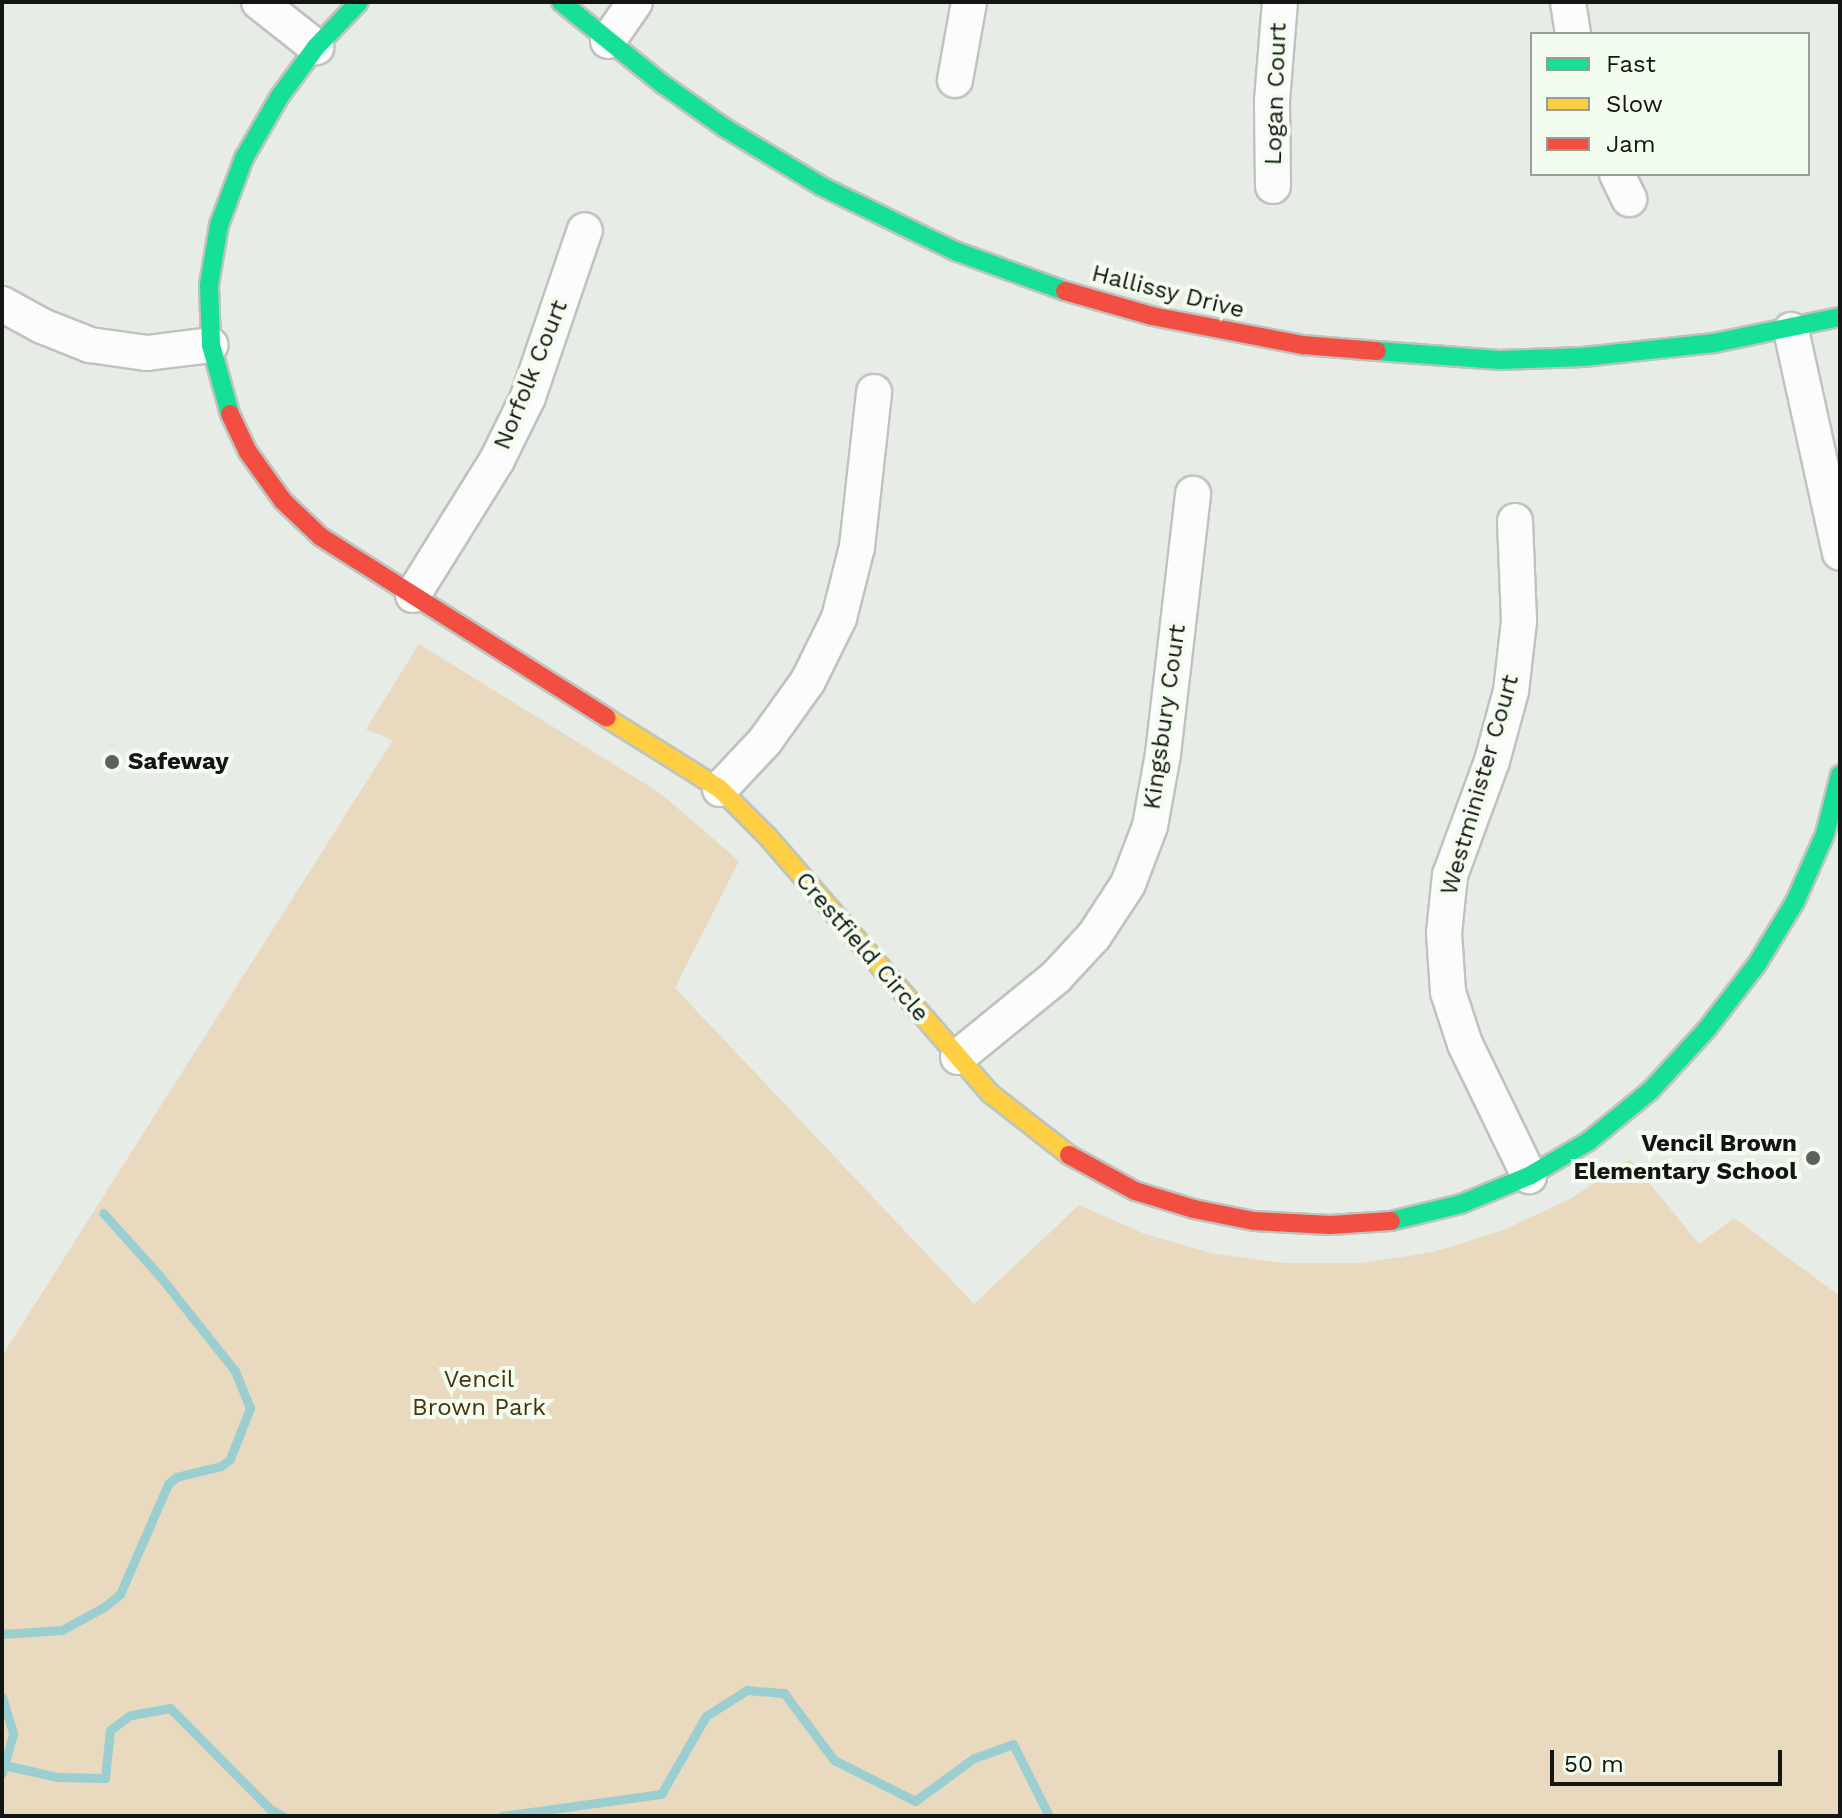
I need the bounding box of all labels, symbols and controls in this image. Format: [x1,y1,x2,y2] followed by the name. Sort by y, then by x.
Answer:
[1259,22,1293,166] street label: Logan Court
[1530,32,1810,176] legend
[1606,50,1656,78] text: Fast
[1606,90,1663,118] text: Slow
[1606,130,1656,158] text: Jam
[1088,259,1248,325] street label: Hallissy Drive
[488,296,574,454] street label: Norfolk Court
[1138,622,1192,812] street label: Kingsbury Court
[1435,671,1525,899] street label: Westminister Court
[128,748,229,776] place label: Safeway
[103,753,121,771] marker: Safeway
[789,866,935,1028] street label: Crestfield Circle
[1573,1130,1797,1186] place label: Vencil Brown Elementary School
[1804,1149,1822,1167] marker: Vencil Brown Elementary School
[412,1366,546,1422] park label: Vencil Brown Park
[1554,1734,1786,1784] scale bar
[1564,1750,1624,1778] text: 50 m

